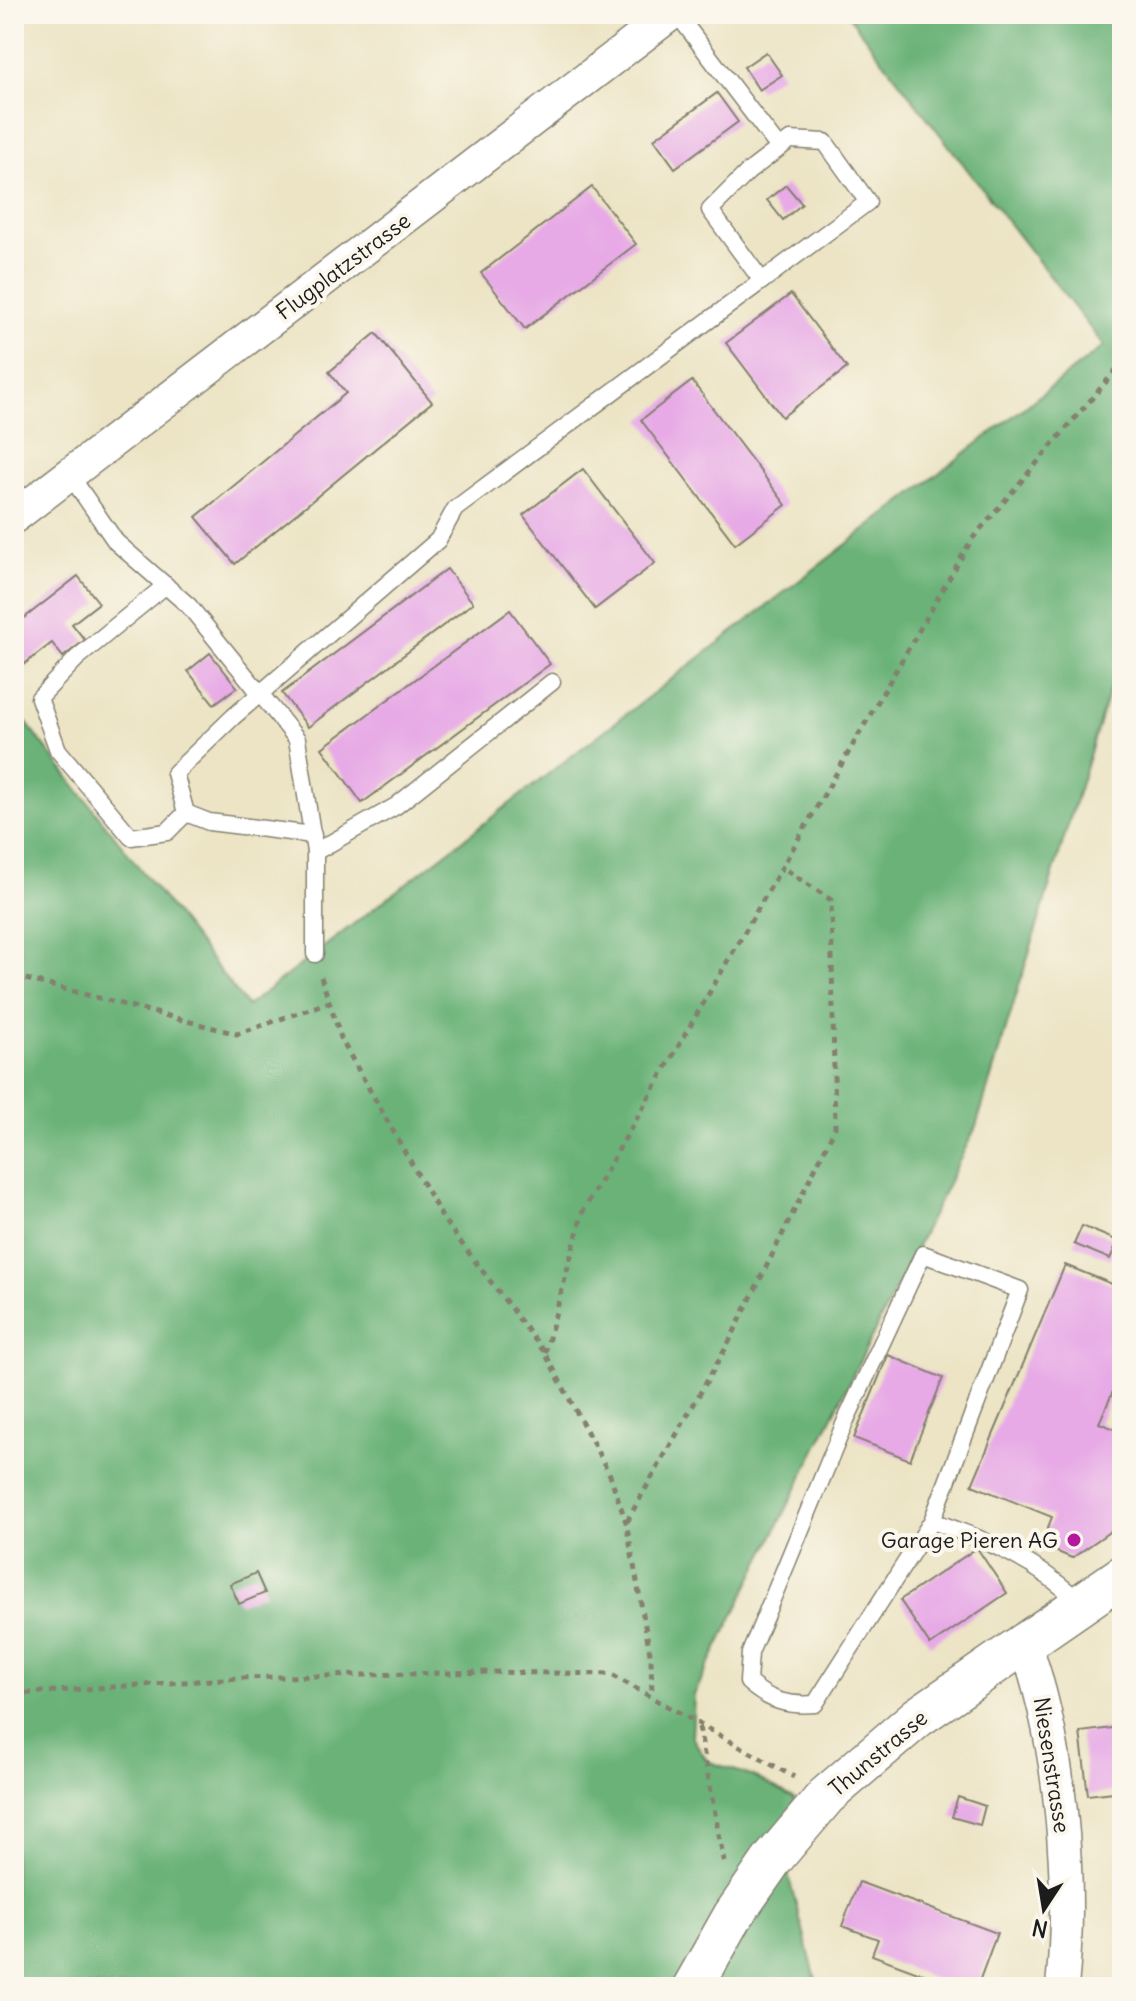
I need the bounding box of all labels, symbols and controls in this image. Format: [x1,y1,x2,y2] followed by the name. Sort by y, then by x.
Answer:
[270,206,416,326] street label: Flugplatzstrasse
[881,1526,1058,1554] place label: Garage Pieren AG
[1065,1531,1083,1549] marker: Garage Pieren AG
[1027,1695,1077,1835] street label: Niesenstrasse
[823,1704,933,1802] street label: Thunstrasse
[1004,1869,1084,1949] north arrow
[1029,1913,1050,1944] text: N

